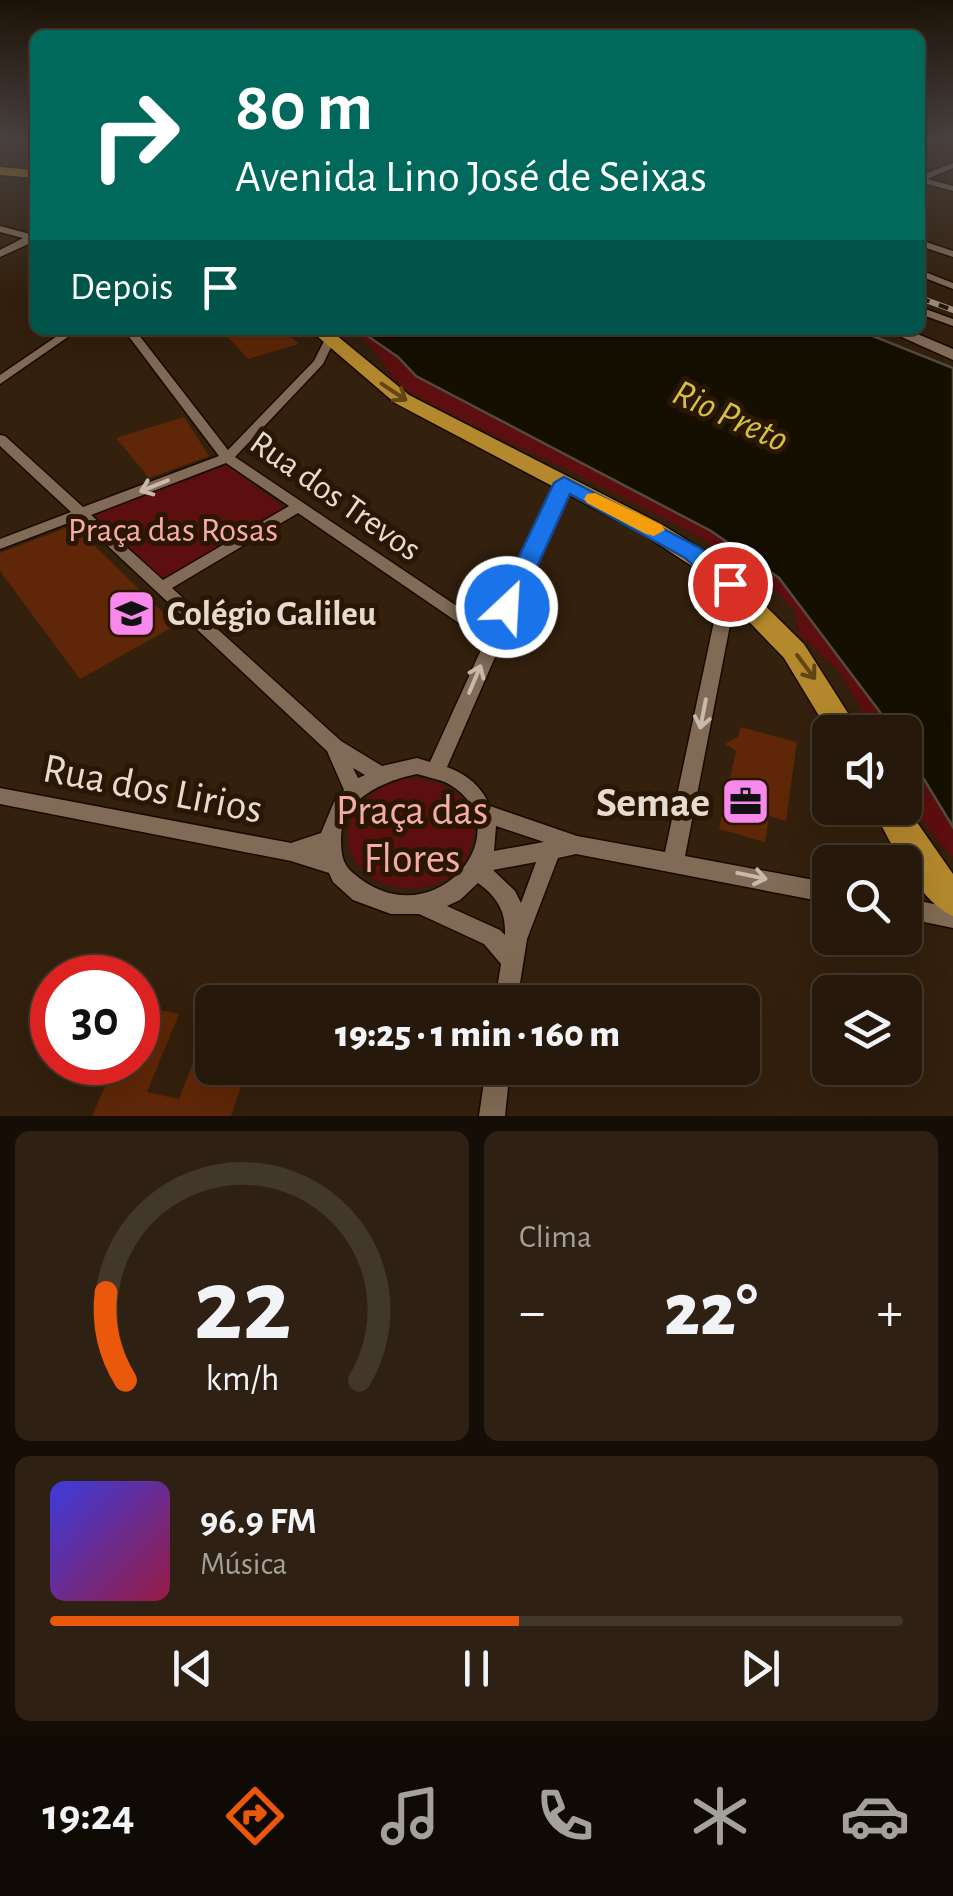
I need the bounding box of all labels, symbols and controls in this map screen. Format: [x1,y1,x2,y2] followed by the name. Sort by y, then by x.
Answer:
[70,70,200,200] icon: right
[235,73,373,143] text: 80 m
[235,155,707,200] text: Avenida Lino José de Seixas
[193,260,248,315] icon: arrive
[70,269,173,307] text: Depois
[667,374,794,460] water label: Rio Preto
[380,382,407,403] one-way arrow
[243,425,427,568] street label: Rua dos Trevos
[139,479,170,497] one-way arrow
[68,513,278,548] park label: Praça das Rosas
[688,542,773,627] pin
[455,555,559,659] position arrow
[703,557,758,612] icon: arrive
[106,587,158,639] school or university icon: Colégio Galileu
[167,597,376,632] place label: Colégio Galileu
[795,652,816,680] one-way arrow
[467,664,485,695] one-way arrow
[693,697,712,729] one-way arrow
[812,715,922,1085] map controls
[812,715,922,825] button: sound
[39,747,266,831] street label: Rua dos Lirios
[719,775,771,827] office icon: Semae
[596,782,710,824] place label: Semae
[336,790,488,880] park label: Praça das Flores
[812,845,922,955] button: search
[735,868,767,887] one-way arrow
[30,955,160,1085] speed limit sign: 30
[812,975,922,1085] button: layers
[335,1016,620,1054] text: 19:25 · 1 min · 160 m
[519,1221,592,1253] text: Clima
[193,1255,291,1359] text: 22
[664,1274,758,1349] text: 22°
[519,1285,545,1340] text: −
[877,1285,903,1340] text: +
[205,1361,279,1397] text: km/h
[200,1503,317,1541] text: 96.9 FM
[200,1548,287,1580] text: Música
[165,1641,220,1696] icon: previous
[449,1641,504,1696] icon: pause
[733,1641,788,1696] icon: next
[220,1781,290,1851] icon: directions
[375,1781,445,1851] icon: music
[530,1781,600,1851] icon: phone
[685,1781,755,1851] icon: climate
[840,1781,910,1851] icon: car
[43,1793,135,1838] text: 19:24

